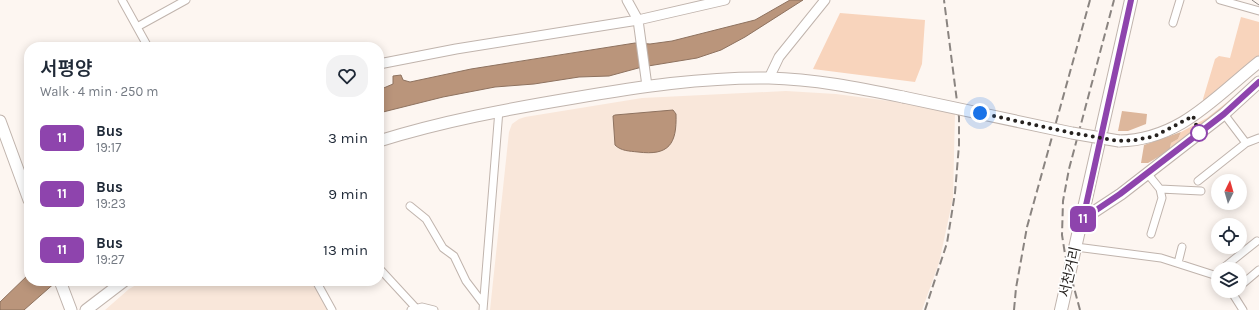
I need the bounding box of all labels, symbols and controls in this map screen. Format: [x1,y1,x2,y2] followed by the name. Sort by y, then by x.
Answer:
[326,55,368,97] button: heart
[40,58,92,80] text: 서평양
[40,84,158,99] text: Walk · 4 min · 250 m
[970,103,990,123] your location
[96,122,123,140] text: Bus
[1190,124,1208,142] unlabelled marker
[57,129,67,146] text: 11
[328,129,368,147] text: 3 min
[96,140,121,155] text: 19:17
[1211,174,1247,210] north arrow
[1211,174,1247,298] map controls
[96,178,123,196] text: Bus
[57,185,67,202] text: 11
[328,185,368,203] text: 9 min
[96,196,126,211] text: 19:23
[1065,206,1101,232] line badge: 11
[1078,210,1088,227] text: 11
[1211,218,1247,254] button: locate
[96,234,123,252] text: Bus
[57,241,67,258] text: 11
[323,241,368,259] text: 13 min
[1056,245,1084,299] street label: 서천거리
[96,252,124,267] text: 19:27
[1211,262,1247,298] button: layers

